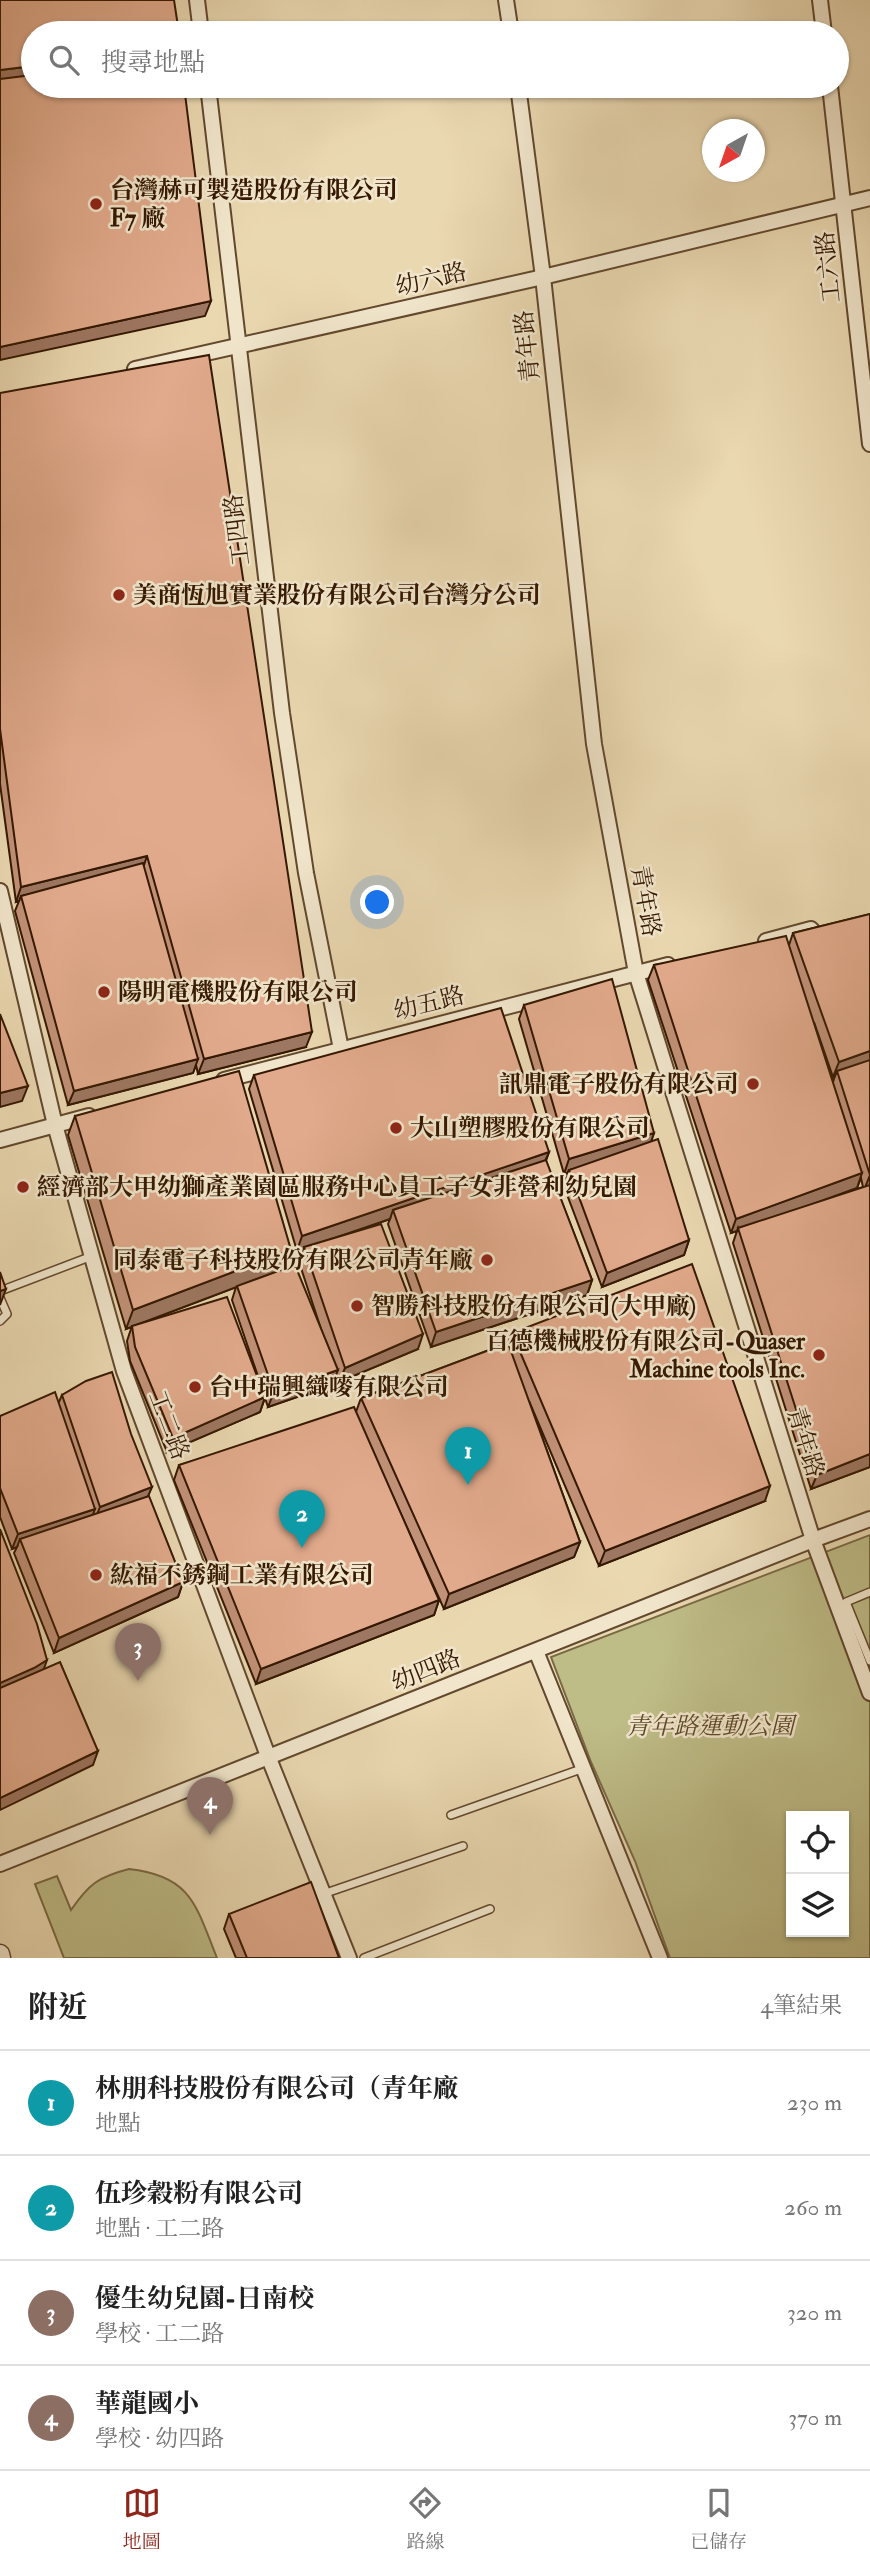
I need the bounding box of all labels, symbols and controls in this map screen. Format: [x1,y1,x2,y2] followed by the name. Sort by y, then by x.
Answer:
[21,21,849,98] search box
[45,41,83,79] icon: search
[101,47,205,79] text: 搜尋地點
[702,119,765,182] north arrow
[110,175,398,234] place label: 台灣赫可製造股份有限公司 F7 廠
[88,196,104,212] marker: 台灣赫可製造股份有限公司 F7 廠
[809,230,848,304] street label: 工六路
[393,256,470,303] street label: 幼六路
[508,309,547,383] street label: 青年路
[218,492,257,568] street label: 工四路
[133,580,541,611] place label: 美商恆旭實業股份有限公司台灣分公司
[111,587,127,603] marker: 美商恆旭實業股份有限公司台灣分公司
[624,863,667,939] street label: 青年路
[360,885,394,919] your location
[118,977,358,1008] place label: 陽明電機股份有限公司
[390,980,468,1027] street label: 幼五路
[96,984,112,1000] marker: 陽明電機股份有限公司
[499,1069,739,1100] place label: 訊鼎電子股份有限公司
[745,1076,761,1092] marker: 訊鼎電子股份有限公司
[410,1113,650,1144] place label: 大山塑膠股份有限公司
[388,1120,404,1136] marker: 大山塑膠股份有限公司
[37,1172,637,1203] place label: 經濟部大甲幼獅產業園區服務中心員工子女非營利幼兒園
[15,1179,31,1195] marker: 經濟部大甲幼獅產業園區服務中心員工子女非營利幼兒園
[113,1245,473,1276] place label: 同泰電子科技股份有限公司青年廠
[479,1252,495,1268] marker: 同泰電子科技股份有限公司青年廠
[371,1291,696,1322] place label: 智勝科技股份有限公司(大甲廠)
[349,1298,365,1314] marker: 智勝科技股份有限公司(大甲廠)
[485,1326,806,1385] place label: 百德機械股份有限公司-Quaser Machine tools Inc.
[811,1347,827,1363] marker: 百德機械股份有限公司-Quaser Machine tools Inc.
[209,1372,449,1403] place label: 台中瑞興織嘜有限公司
[187,1379,203,1395] marker: 台中瑞興織嘜有限公司
[141,1386,196,1464] street label: 工二路
[780,1403,831,1481] street label: 青年路
[445,1427,491,1485] pin: 1
[279,1490,325,1548] pin: 2
[110,1560,374,1591] place label: 紘福不銹鋼工業有限公司
[88,1567,104,1583] marker: 紘福不銹鋼工業有限公司
[115,1623,161,1681] pin: 3
[387,1643,465,1698] street label: 幼四路
[626,1711,798,1742] park label: 青年路運動公園
[187,1777,233,1835] pin: 4
[786,1811,849,1937] map controls
[786,1811,849,1874] button: locate
[786,1874,849,1937] button: layers
[28,1989,88,2026] text: 附近
[761,1991,842,2020] text: 4筆結果
[95,2073,459,2105] text: 林朋科技股份有限公司（青年廠
[47,2088,55,2117] text: 1
[787,2088,842,2117] text: 230 m
[95,2109,141,2138] text: 地點
[95,2178,303,2210] text: 伍珍穀粉有限公司
[45,2193,57,2222] text: 2
[784,2193,842,2222] text: 260 m
[95,2214,224,2243] text: 地點 · 工二路
[95,2283,314,2315] text: 優生幼兒園-日南校
[47,2298,55,2327] text: 3
[787,2298,842,2327] text: 320 m
[95,2319,224,2348] text: 學校 · 工二路
[95,2388,199,2420] text: 華龍國小
[45,2403,57,2432] text: 4
[788,2403,842,2432] text: 370 m
[95,2424,224,2453] text: 學校 · 幼四路
[123,2484,161,2554] tab: 地圖
[406,2484,444,2554] tab: 路線
[690,2484,747,2554] tab: 已儲存

